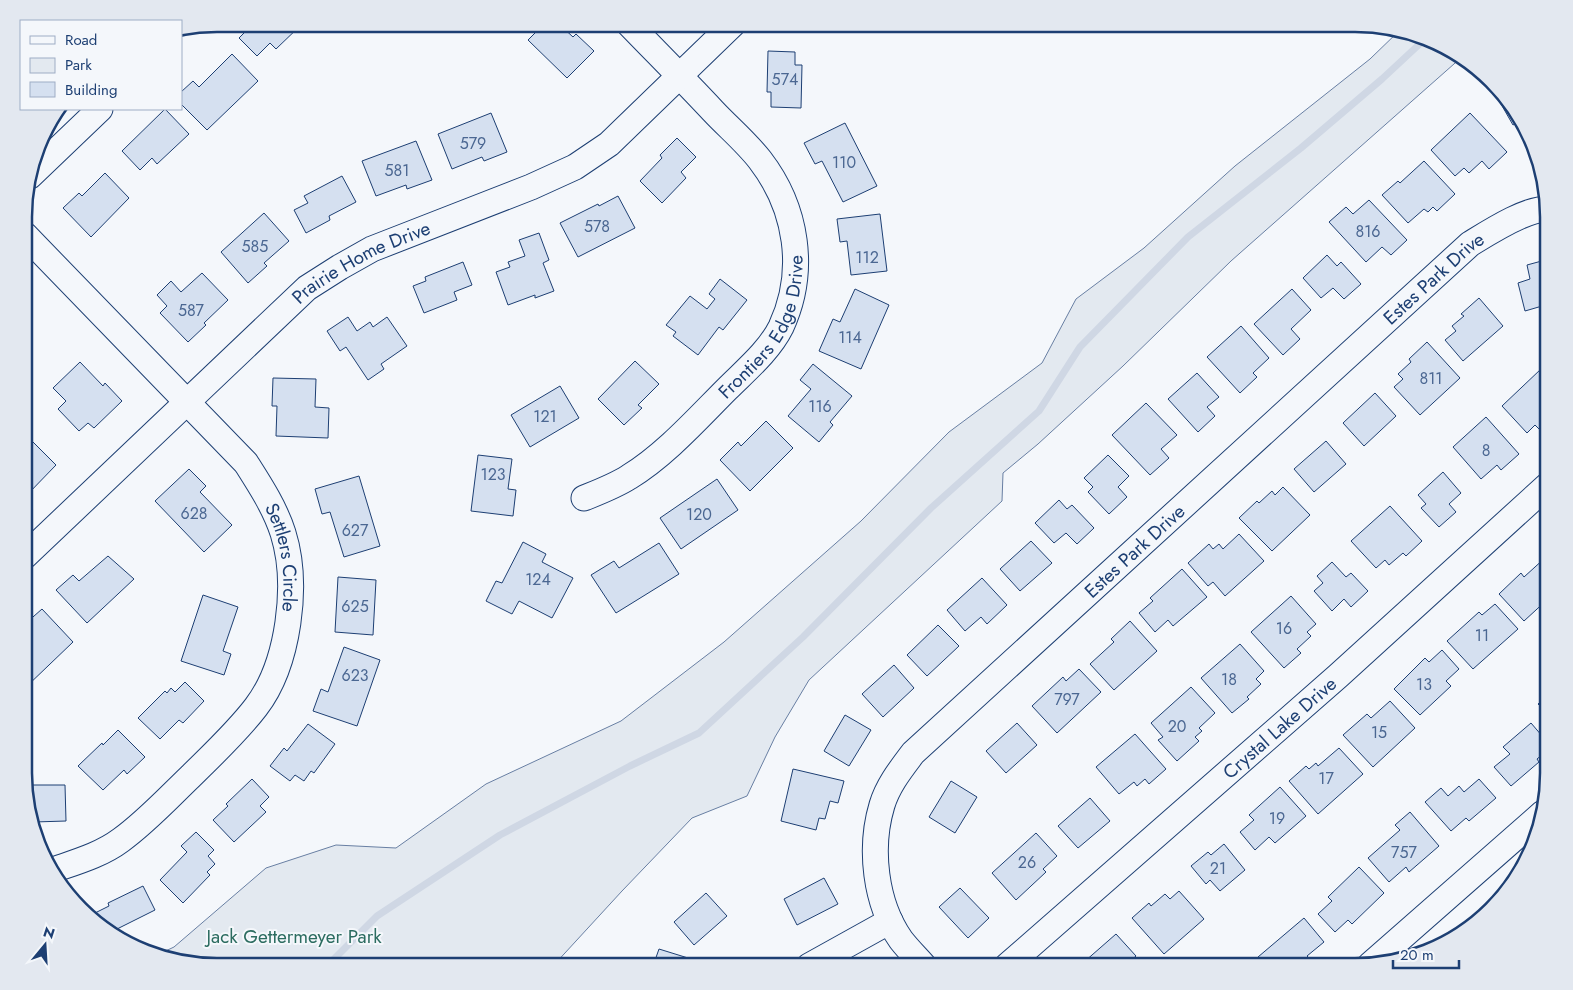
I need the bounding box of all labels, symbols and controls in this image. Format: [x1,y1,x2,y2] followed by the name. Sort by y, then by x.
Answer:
[20,20,182,110] legend
[65,29,97,51] text: Road
[65,54,92,76] text: Park
[772,68,798,91] house number: 574
[65,79,117,101] text: Building
[460,132,486,155] house number: 579
[832,151,856,174] house number: 110
[385,159,409,182] house number: 581
[285,214,434,310] street label: Prairie Home Drive
[584,215,610,238] house number: 578
[1355,220,1381,243] house number: 816
[1377,225,1489,331] street label: Estes Park Drive
[242,235,268,258] house number: 585
[855,246,879,269] house number: 112
[712,255,809,404] street label: Frontiers Edge Drive
[178,299,205,322] house number: 587
[838,326,862,349] house number: 114
[1419,367,1443,390] house number: 811
[808,395,832,418] house number: 116
[533,405,557,428] house number: 121
[1482,439,1490,462] house number: 8
[480,463,506,486] house number: 123
[259,498,304,613] street label: Settlers Circle
[1078,498,1191,604] street label: Estes Park Drive
[180,502,208,525] house number: 628
[686,503,712,526] house number: 120
[342,519,369,542] house number: 627
[525,568,551,591] house number: 124
[341,595,369,618] house number: 625
[1276,617,1292,640] house number: 16
[1475,624,1489,647] house number: 11
[341,664,369,687] house number: 623
[1221,668,1237,691] house number: 18
[1216,670,1342,785] street label: Crystal Lake Drive
[1416,673,1432,696] house number: 13
[1054,688,1080,711] house number: 797
[1168,715,1186,738] house number: 20
[1371,721,1387,744] house number: 15
[1318,767,1334,790] house number: 17
[1269,807,1285,830] house number: 19
[1391,841,1418,864] house number: 757
[1018,851,1036,874] house number: 26
[1210,857,1226,880] house number: 21
[20,920,70,970] north arrow
[41,921,57,944] text: N
[203,923,382,950] park label: Jack Gettermeyer Park
[1393,938,1459,970] scale bar
[1400,944,1434,966] text: 20 m

